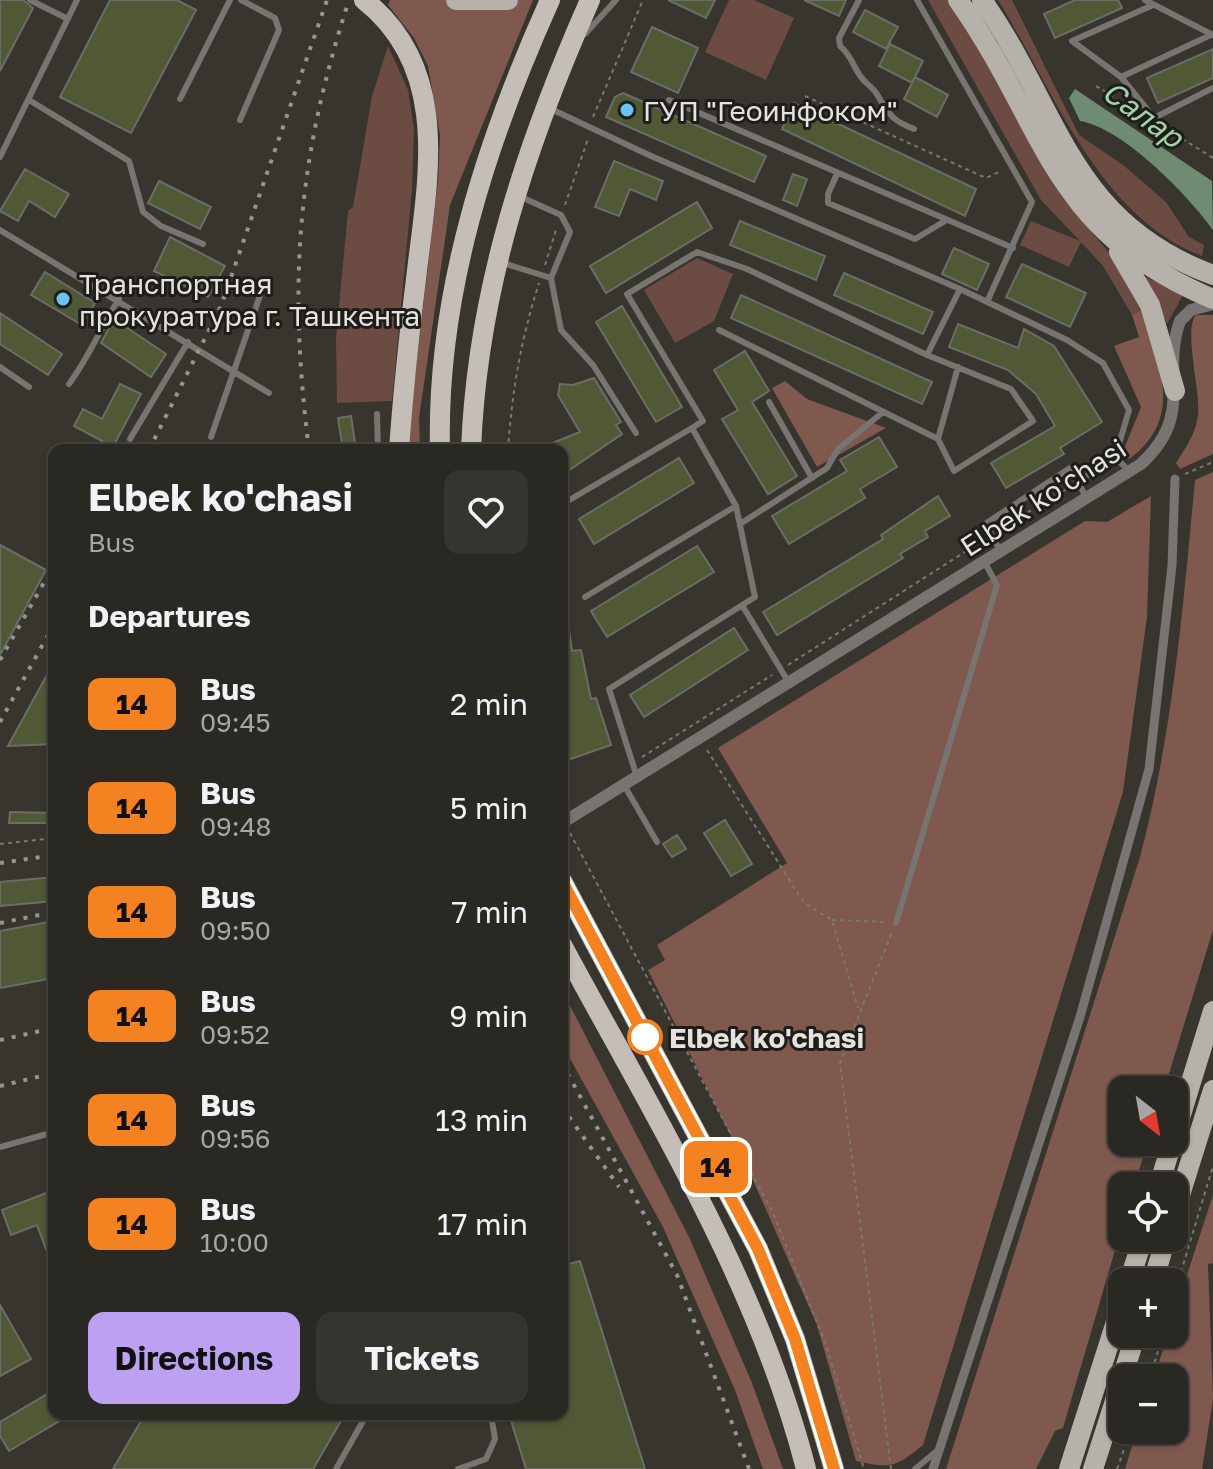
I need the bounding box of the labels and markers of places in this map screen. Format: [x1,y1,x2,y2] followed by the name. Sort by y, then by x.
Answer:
[643,94,898,127] place label: ГУП "Геоинфоком"
[618,101,636,119] marker: ГУП "Геоинфоком"
[79,267,420,332] place label: Транспортная прокуратура г. Ташкента
[54,290,72,308] marker: Транспортная прокуратура г. Ташкента
[628,1020,662,1054] marker: Elbek ko'chasi
[669,1021,864,1054] place label: Elbek ko'chasi

